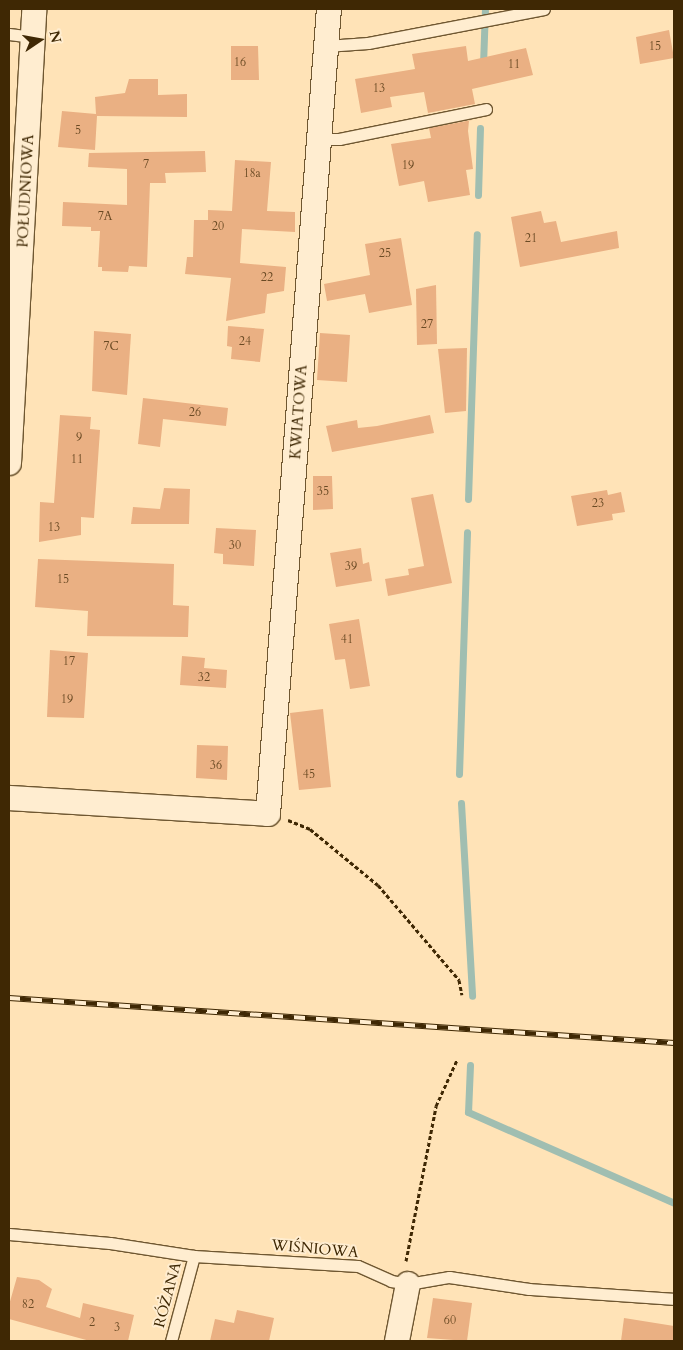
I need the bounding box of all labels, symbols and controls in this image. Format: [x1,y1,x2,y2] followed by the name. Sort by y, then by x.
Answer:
[15,15,65,65] north arrow
[45,29,66,45] text: N
[649,40,661,54] house number: 15
[234,56,246,70] house number: 16
[508,58,520,72] house number: 11
[373,82,385,96] house number: 13
[75,124,81,138] house number: 5
[14,134,38,248] street label: POŁUDNIOWA
[143,158,149,172] house number: 7
[402,159,414,173] house number: 19
[243,167,261,181] house number: 18a
[98,210,112,224] house number: 7A
[212,220,224,234] house number: 20
[525,232,537,246] house number: 21
[379,247,391,261] house number: 25
[261,271,273,285] house number: 22
[421,318,433,332] house number: 27
[239,335,251,349] house number: 24
[103,340,119,354] house number: 7C
[287,364,311,460] street label: KWIATOWA
[189,406,201,420] house number: 26
[76,431,82,445] house number: 9
[71,453,83,467] house number: 11
[317,485,329,499] house number: 35
[592,497,604,511] house number: 23
[48,521,60,535] house number: 13
[229,539,241,553] house number: 30
[345,560,357,574] house number: 39
[57,573,69,587] house number: 15
[341,633,353,647] house number: 41
[63,655,75,669] house number: 17
[198,671,210,685] house number: 32
[61,693,73,707] house number: 19
[210,759,222,773] house number: 36
[303,768,315,782] house number: 45
[271,1236,359,1262] street label: WIŚNIOWA
[151,1260,185,1330] street label: RÓŻANA
[22,1298,34,1312] house number: 82
[444,1314,456,1328] house number: 60
[89,1316,95,1330] house number: 2
[114,1321,120,1335] house number: 3

